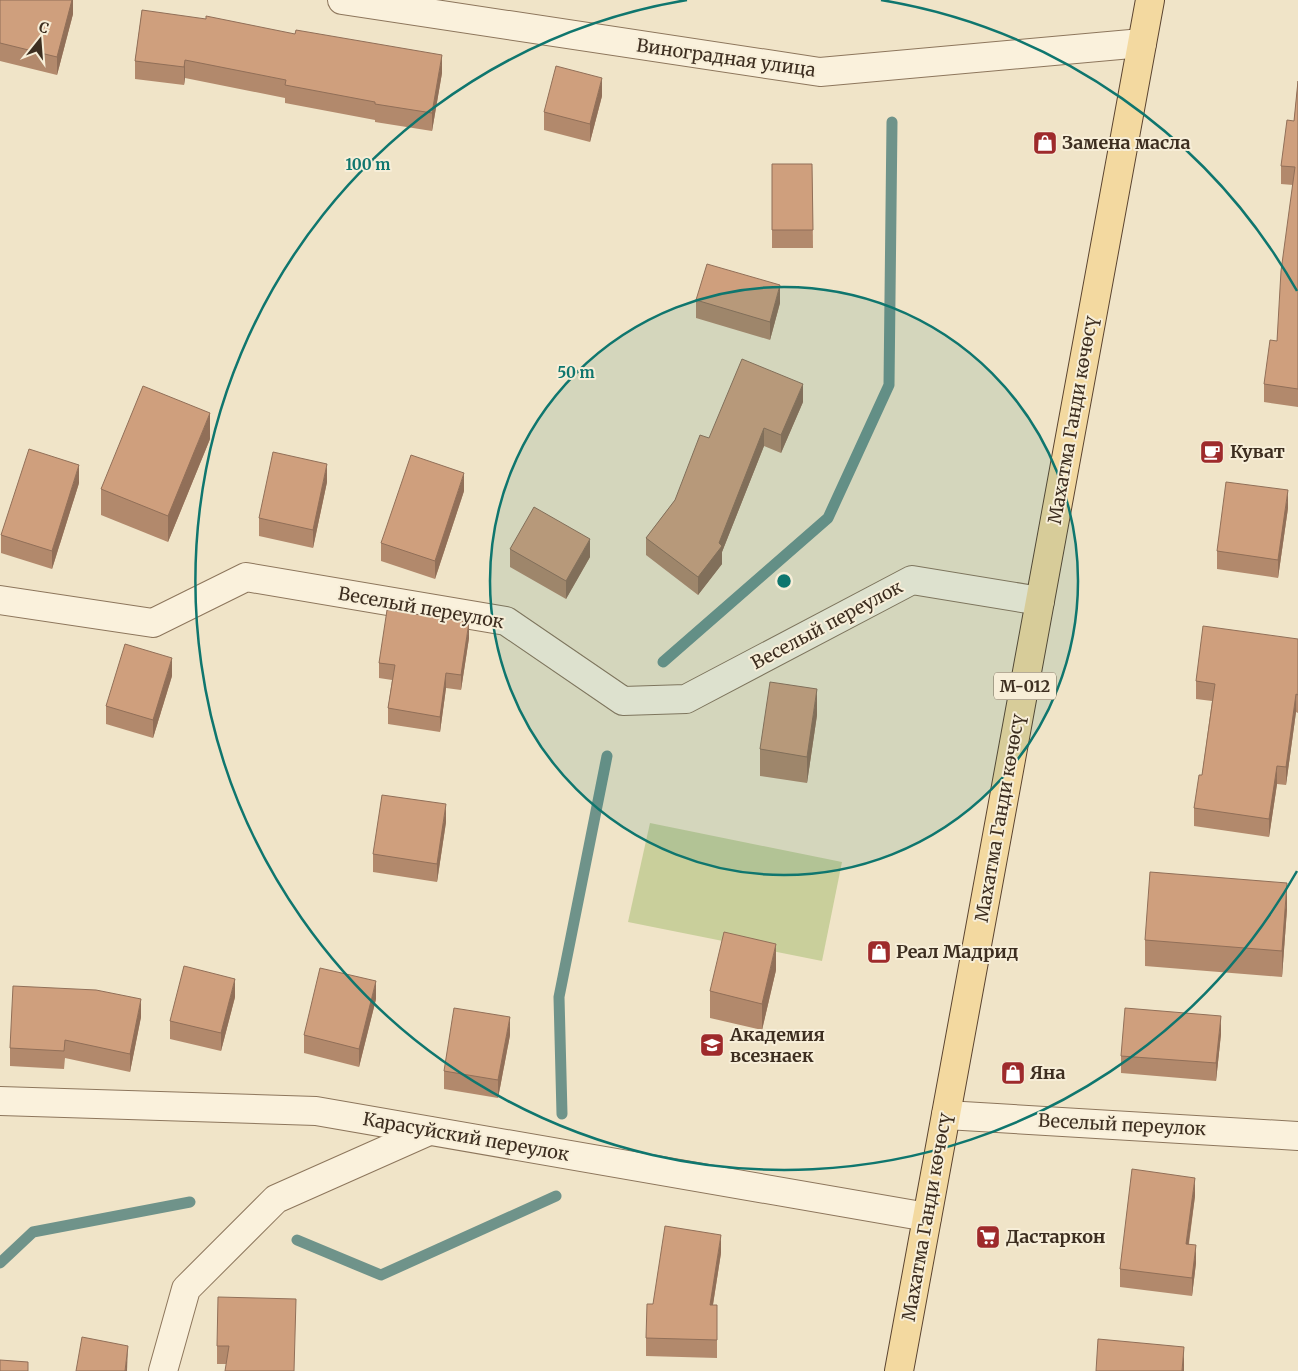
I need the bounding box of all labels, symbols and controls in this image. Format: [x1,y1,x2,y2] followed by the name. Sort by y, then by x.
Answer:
[15,15,65,65] north arrow
[37,18,51,38] text: С
[635,34,817,82] street label: Виноградная улица
[1032,130,1058,156] shop icon: Замена масла
[1062,131,1191,154] place label: Замена масла
[346,155,390,174] text: 100 m
[1043,313,1102,526] street label: Махатма Ганди көчөсү
[557,363,595,382] text: 50 m
[1199,439,1225,465] cafe icon: Куват
[1230,440,1285,463] place label: Куват
[775,572,793,590] centre of rings
[747,575,907,674] street label: Веселый переулок
[336,582,506,634] street label: Веселый переулок
[994,672,1056,699] road number: М-012
[970,711,1029,924] street label: Махатма Ганди көчөсү
[866,939,892,965] shop icon: Реал Мадрид
[896,940,1018,963] place label: Реал Мадрид
[729,1023,825,1067] place label: Академия всезнаек
[699,1032,725,1058] school or university icon: Академия всезнаек
[1000,1060,1026,1086] shop icon: Яна
[1030,1061,1066,1084] place label: Яна
[361,1107,572,1166] street label: Карасуйский переулок
[1037,1109,1207,1140] street label: Веселый переулок
[897,1110,956,1323] street label: Махатма Ганди көчөсү
[975,1224,1001,1250] supermarket icon: Дастаркон
[1006,1225,1106,1248] place label: Дастаркон

